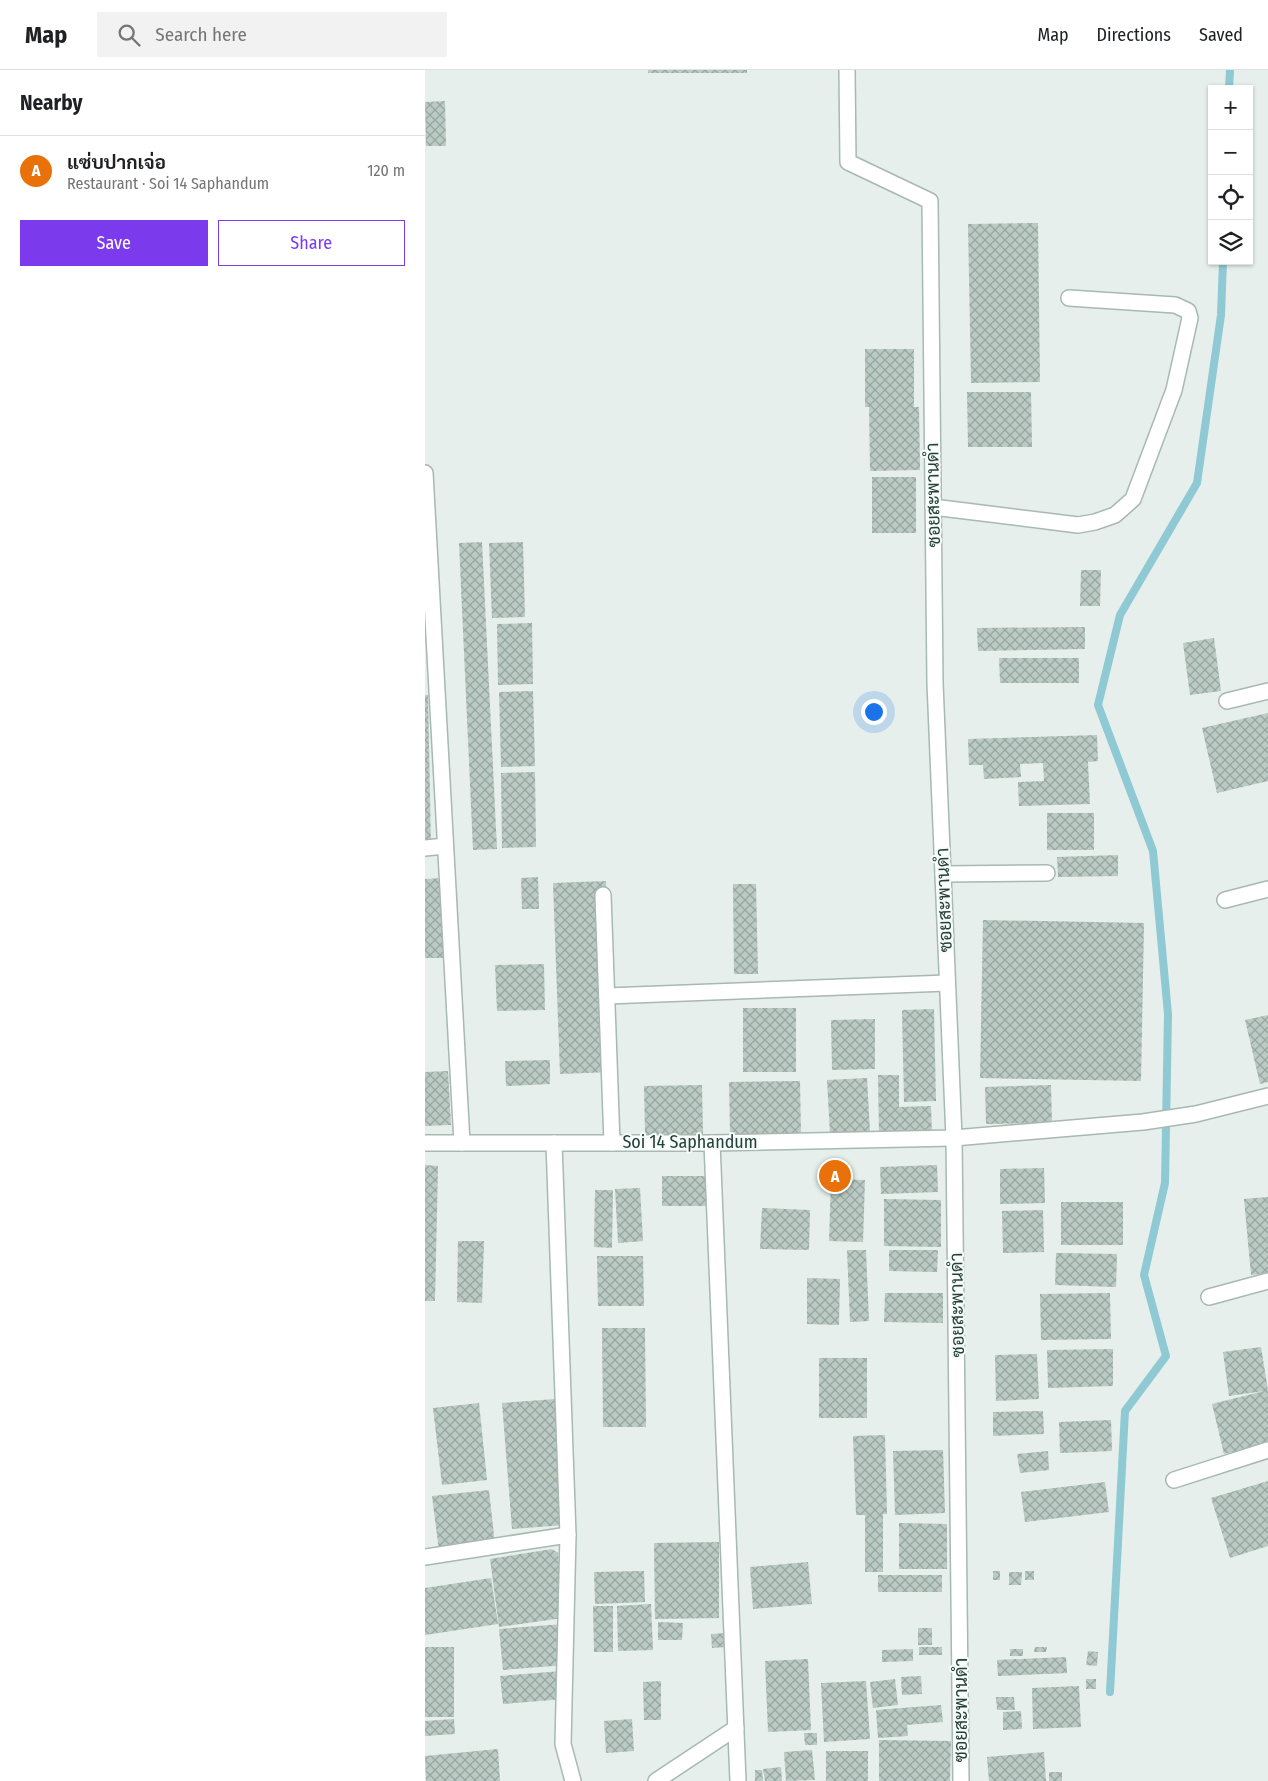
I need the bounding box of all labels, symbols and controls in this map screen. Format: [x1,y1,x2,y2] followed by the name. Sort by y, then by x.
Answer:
[97,12,447,57] search box
[25,21,67,49] text: Map
[115,21,143,49] icon: search
[155,23,247,46] text: Search here
[1037,24,1069,46] text: Map
[1097,24,1171,46] text: Directions
[1199,24,1243,46] text: Saved
[1208,85,1253,265] map controls
[1208,85,1253,130] button: +
[20,90,82,116] text: Nearby
[1208,130,1253,175] button: −
[67,151,166,174] text: แซ่บปากเจ่อ
[32,161,40,180] text: A
[367,161,405,180] text: 120 m
[67,174,269,193] text: Restaurant · Soi 14 Saphandum
[1208,175,1253,220] button: locate
[20,220,208,266] button: Save
[218,220,405,266] button: Share
[1208,220,1253,265] button: layers
[921,443,945,547] street label: ซอยสะพานดำ
[861,699,887,725] your location
[931,847,957,953] street label: ซอยสะพานดำ
[622,1131,758,1153] street label: Soi 14 Saphandum
[819,1157,851,1195] pin: A
[945,1253,969,1357] street label: ซอยสะพานดำ
[950,1658,972,1762] street label: ซอยสะพานดำ

